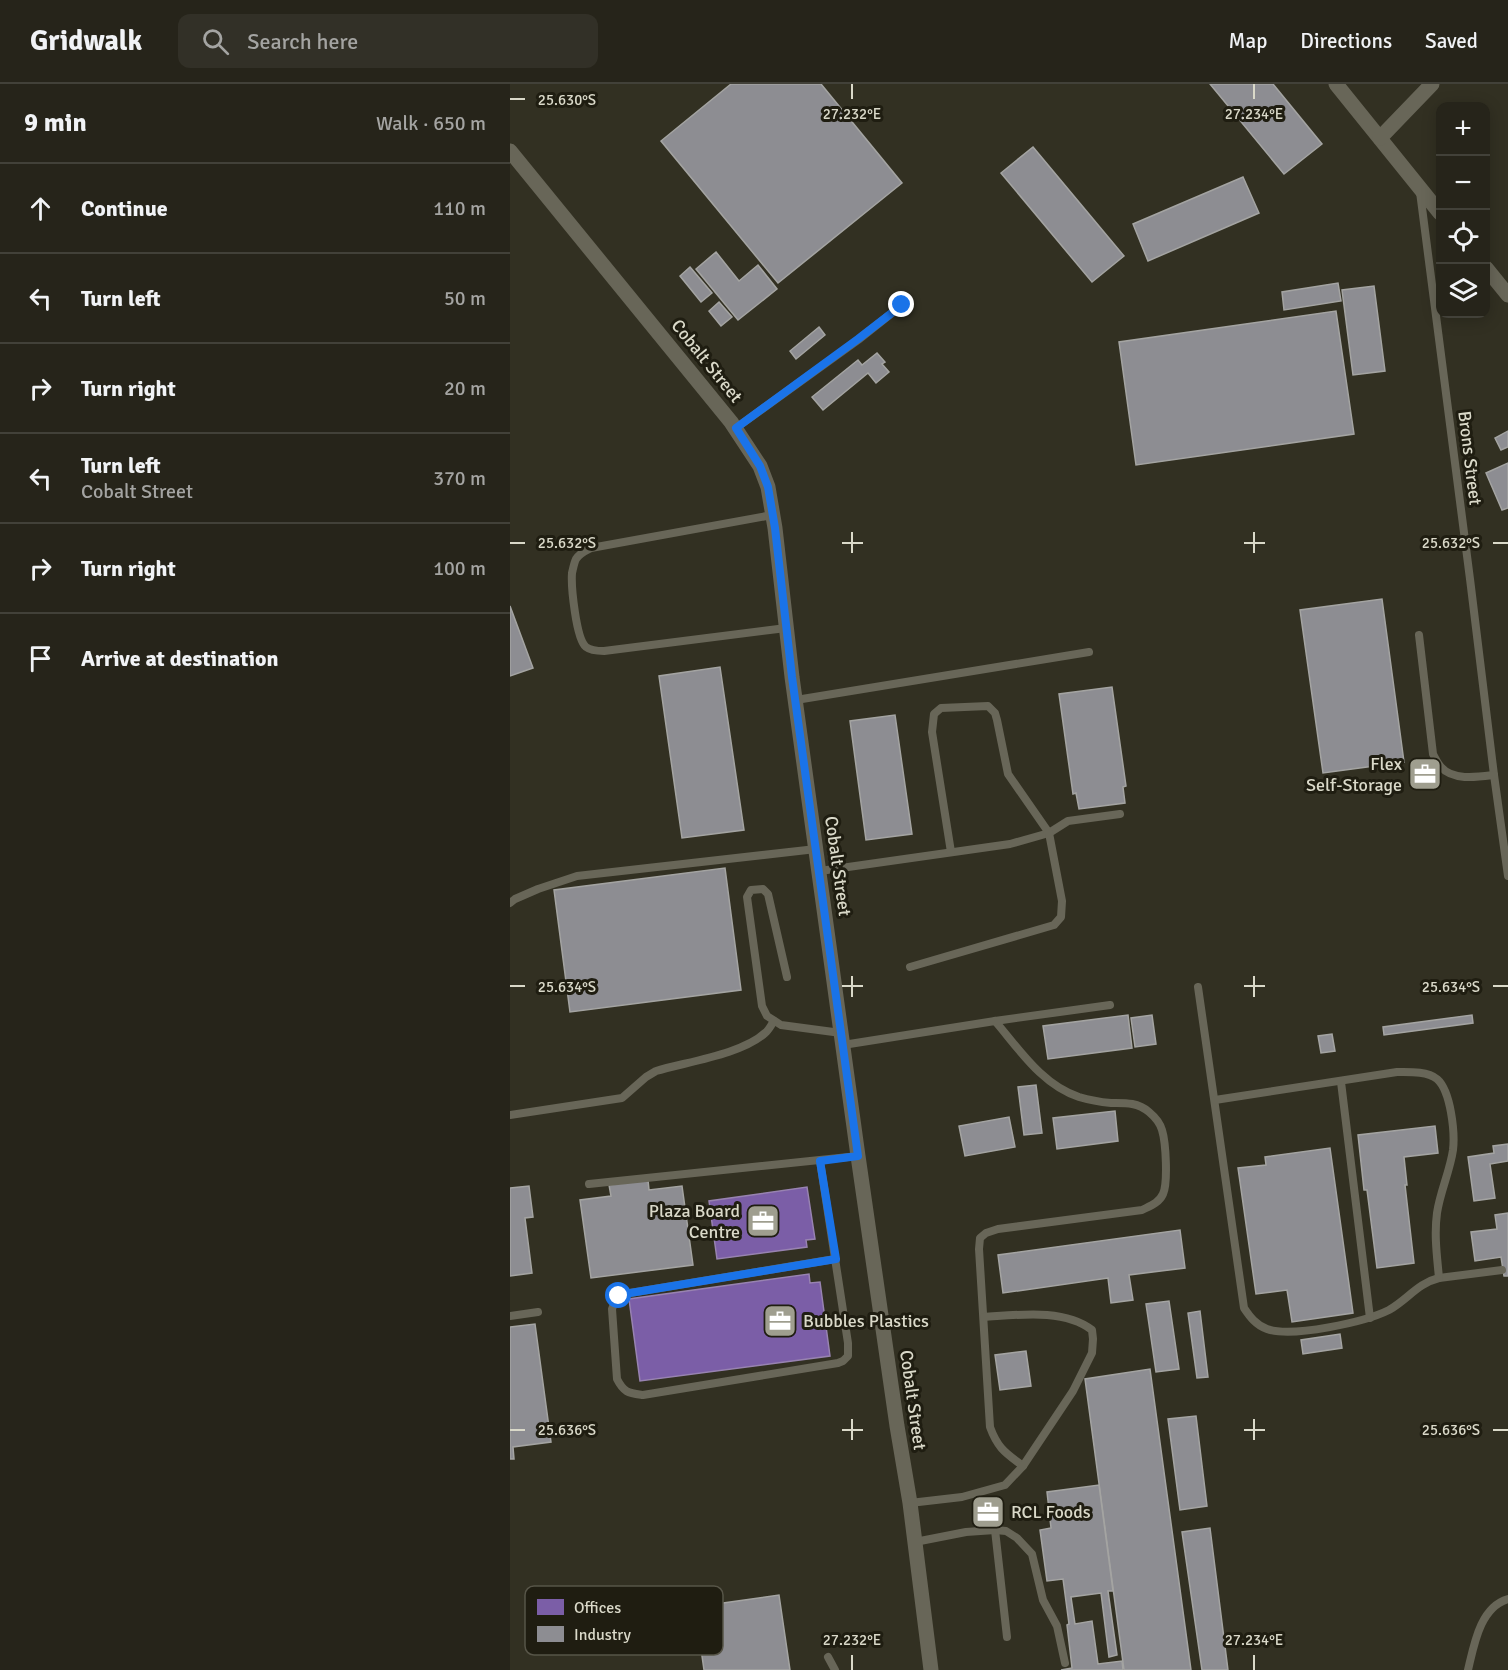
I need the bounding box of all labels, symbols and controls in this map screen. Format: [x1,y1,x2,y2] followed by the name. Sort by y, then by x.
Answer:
[178,14,598,68] search box
[30,24,142,58] text: Gridwalk
[199,25,232,58] icon: search
[247,28,358,55] text: Search here
[1229,28,1267,54] text: Map
[1300,28,1392,54] text: Directions
[1425,28,1478,54] text: Saved
[538,91,596,109] text: 25.630°S
[1436,102,1490,318] map controls
[1436,102,1490,156] button: +
[823,105,881,123] text: 27.232°E
[1225,105,1283,123] text: 27.234°E
[24,107,87,139] text: 9 min
[376,111,486,136] text: Walk · 650 m
[1436,156,1490,210] button: −
[24,192,57,225] icon: ahead
[81,195,168,222] text: Continue
[433,196,486,221] text: 110 m
[1436,210,1490,264] button: locate
[1436,264,1490,318] button: layers
[24,282,57,315] icon: left
[81,285,161,312] text: Turn left
[444,286,486,311] text: 50 m
[888,291,914,317] route end
[667,315,747,407] street label: Cobalt Street
[24,372,57,405] icon: right
[81,375,176,402] text: Turn right
[444,376,486,401] text: 20 m
[1453,410,1487,506] street label: Brons Street
[81,452,161,479] text: Turn left
[24,462,57,495] icon: left
[433,466,486,491] text: 370 m
[81,479,193,504] text: Cobalt Street
[538,534,596,552] text: 25.632°S
[1422,534,1480,552] text: 25.632°S
[24,552,57,585] icon: right
[81,555,176,582] text: Turn right
[433,556,486,581] text: 100 m
[24,642,57,675] icon: arrive
[81,645,278,672] text: Arrive at destination
[1306,753,1403,796] place label: Flex Self-Storage
[1407,756,1443,792] office icon: Flex Self-Storage
[820,815,856,917] street label: Cobalt Street
[538,978,596,996] text: 25.634°S
[1422,978,1480,996] text: 25.634°S
[649,1200,740,1243] place label: Plaza Board Centre
[745,1203,781,1239] office icon: Plaza Board Centre
[605,1282,631,1308] route start
[762,1303,798,1339] office icon: Bubbles Plastics
[803,1310,929,1332] place label: Bubbles Plastics
[895,1349,931,1451] street label: Cobalt Street
[538,1421,596,1439] text: 25.636°S
[1422,1421,1480,1439] text: 25.636°S
[970,1494,1006,1530] office icon: RCL Foods
[1011,1501,1091,1523] place label: RCL Foods
[525,1586,723,1655] legend
[574,1598,621,1618] text: Offices
[574,1625,632,1645] text: Industry
[823,1631,881,1649] text: 27.232°E
[1225,1631,1283,1649] text: 27.234°E

